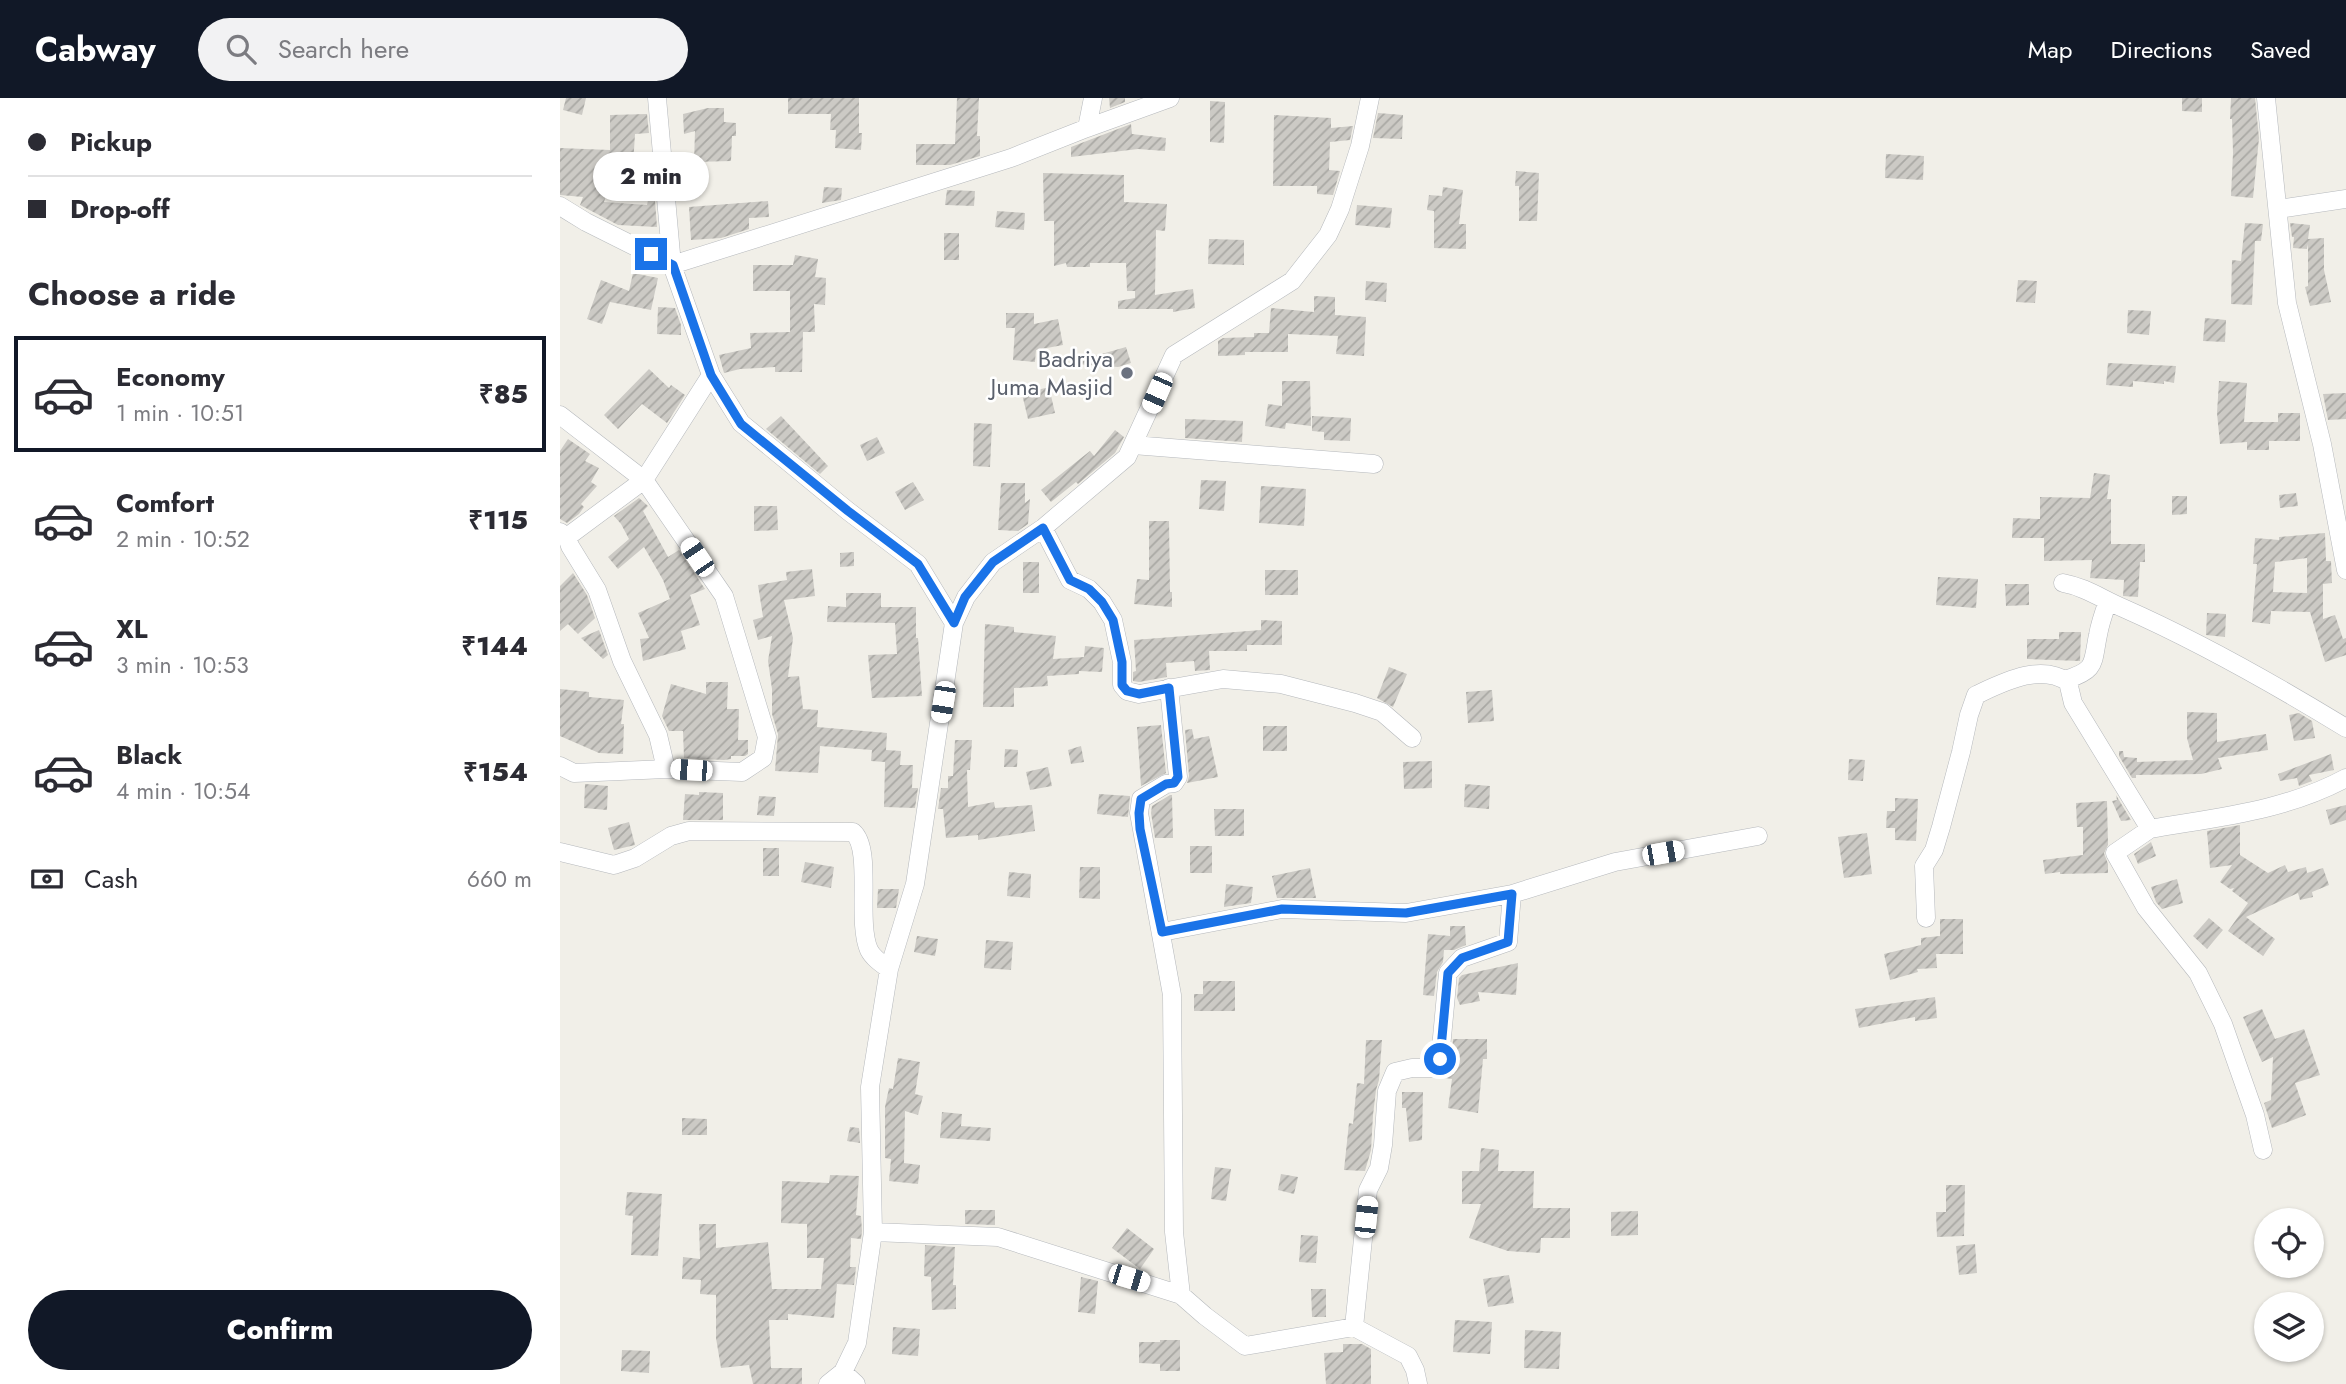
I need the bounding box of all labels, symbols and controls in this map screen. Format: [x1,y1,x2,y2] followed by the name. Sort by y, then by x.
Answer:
[198,18,688,81] search box
[35,26,156,73] text: Cabway
[222,30,260,68] icon: search
[278,30,409,68] text: Search here
[2028,32,2073,67] text: Map
[2111,32,2212,67] text: Directions
[2250,32,2311,67] text: Saved
[70,123,152,161] text: Pickup
[593,152,709,202] callout: 2 min
[620,159,682,193] text: 2 min
[70,190,170,228] text: Drop-off
[635,238,667,270] route end
[28,271,236,317] text: Choose a ride
[988,341,1113,404] place label: Badriya Juma Masjid
[116,358,225,396] text: Economy
[32,363,95,426] icon: car
[1119,365,1135,381] marker: Badriya Juma Masjid
[1139,370,1176,416] car
[479,375,528,413] text: ₹85
[116,396,244,430] text: 1 min · 10:51
[116,484,214,522] text: Comfort
[32,489,95,552] icon: car
[468,501,528,539] text: ₹115
[116,522,250,556] text: 2 min · 10:52
[677,534,718,580] car
[116,610,148,648] text: XL
[32,615,95,678] icon: car
[461,627,528,665] text: ₹144
[116,648,249,682] text: 3 min · 10:53
[930,680,957,724] car
[116,736,182,774] text: Black
[32,741,95,804] icon: car
[463,753,528,791] text: ₹154
[670,758,713,782] car
[116,774,250,808] text: 4 min · 10:54
[1641,839,1686,867] car
[28,860,66,898] icon: cash
[84,860,138,898] text: Cash
[467,862,532,896] text: 660 m
[1424,1043,1456,1075] route start
[1354,1195,1379,1239] car
[2254,1208,2324,1362] map controls
[2254,1208,2324,1278] button: locate
[1106,1262,1153,1294] car
[28,1290,532,1370] button: Confirm
[2254,1292,2324,1362] button: layers

